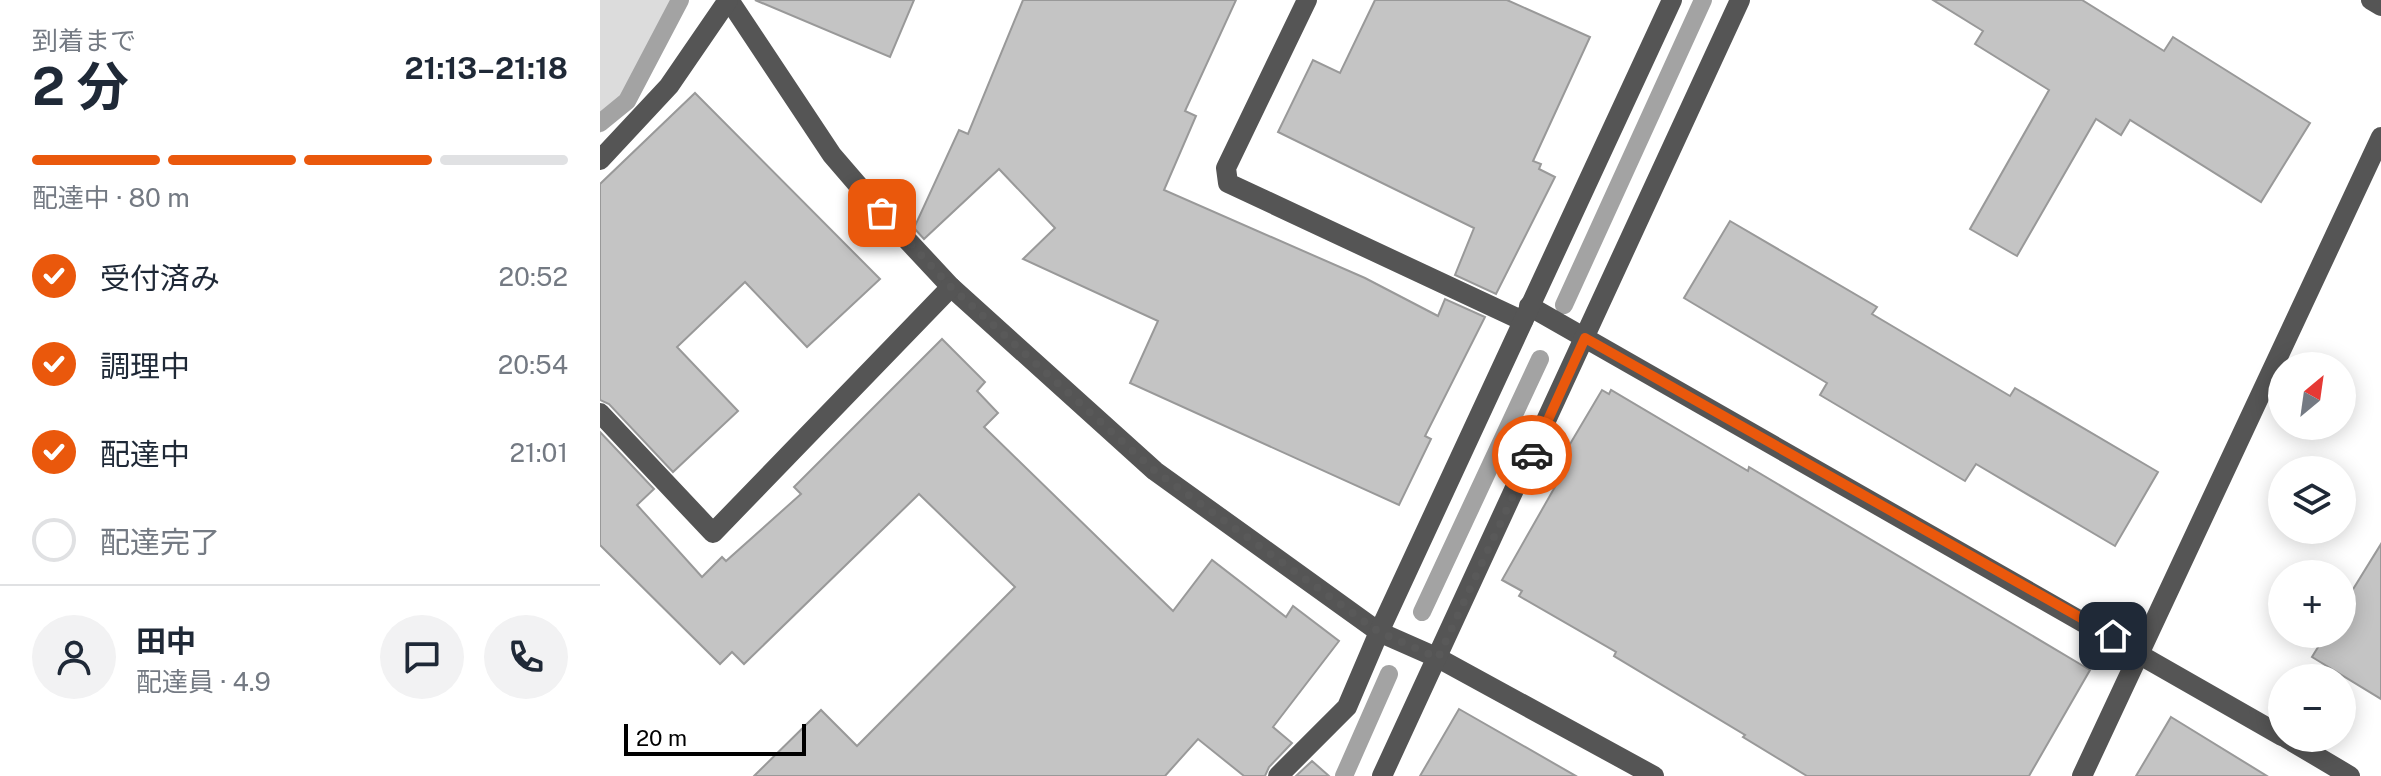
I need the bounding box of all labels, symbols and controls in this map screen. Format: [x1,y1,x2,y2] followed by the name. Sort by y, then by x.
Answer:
[32,25,136,56] text: 到着まで
[405,50,568,86] text: 21:13–21:18
[32,56,129,117] text: 2 分
[848,179,916,247] pin
[32,182,190,213] text: 配達中 · 80 m
[860,191,904,235] icon: bag
[32,254,76,298] icon: check
[100,260,220,296] text: 受付済み
[499,261,568,292] text: 20:52
[32,342,76,386] icon: check
[100,348,190,384] text: 調理中
[498,349,568,380] text: 20:54
[2268,352,2356,440] north arrow
[2268,352,2356,752] map controls
[1492,415,1572,495] courier
[32,430,76,474] icon: check
[1510,433,1554,477] icon: car
[100,436,190,472] text: 配達中
[510,437,568,468] text: 21:01
[2268,456,2356,544] button: layers
[100,524,220,560] text: 配達完了
[2268,560,2356,648] button: +
[2079,602,2147,670] pin
[2091,614,2135,658] icon: home
[32,615,116,699] button: person
[380,615,464,699] button: chat
[484,615,568,699] button: phone
[136,623,196,659] text: 田中
[2268,664,2356,752] button: −
[136,666,271,697] text: 配達員 · 4.9
[624,720,806,756] scale bar
[636,725,687,751] text: 20 m

